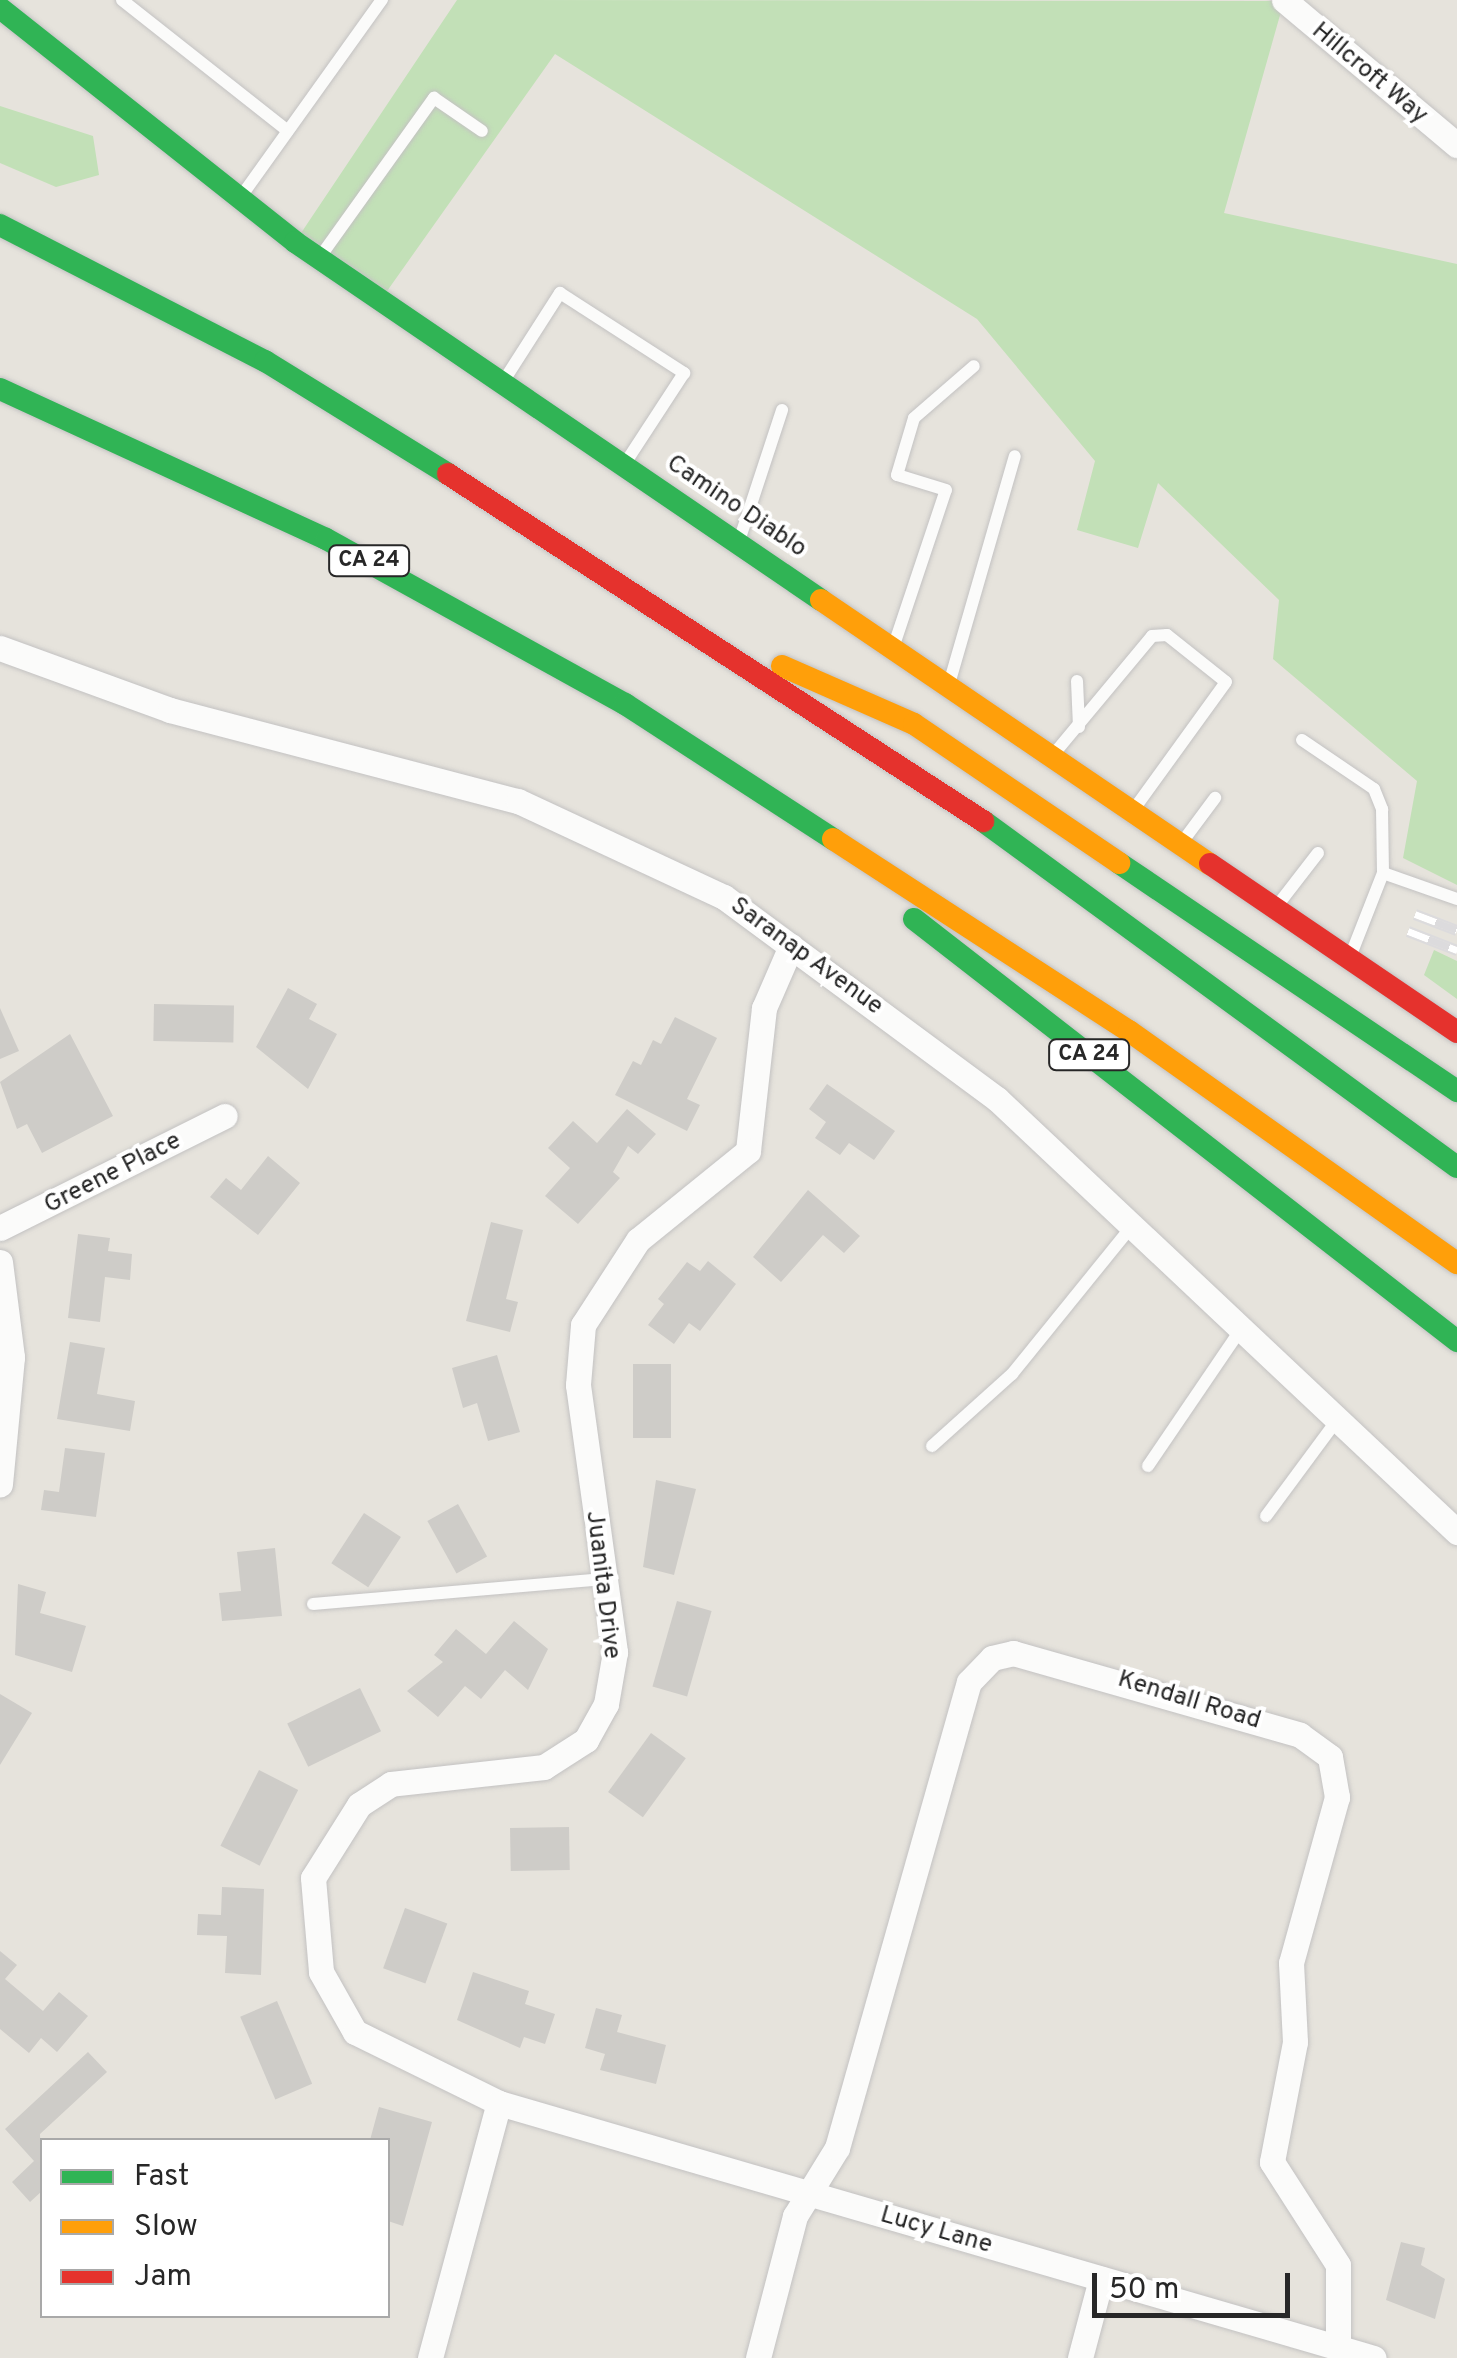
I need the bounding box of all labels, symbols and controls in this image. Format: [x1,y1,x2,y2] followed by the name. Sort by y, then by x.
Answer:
[1305,17,1433,131] street label: Hillcroft Way
[660,449,812,565] street label: Camino Diablo
[326,544,412,578] road number: CA 24
[723,891,889,1023] street label: Saranap Avenue
[1046,1038,1132,1072] road number: CA 24
[40,1127,186,1221] street label: Greene Place
[578,1509,626,1661] street label: Juanita Drive
[1114,1665,1264,1737] street label: Kendall Road
[40,2138,390,2318] legend
[134,2159,189,2196] text: Fast
[877,2201,995,2261] street label: Lucy Lane
[134,2209,198,2246] text: Slow
[1097,2253,1294,2315] scale bar
[134,2259,192,2296] text: Jam
[1109,2272,1179,2309] text: 50 m

